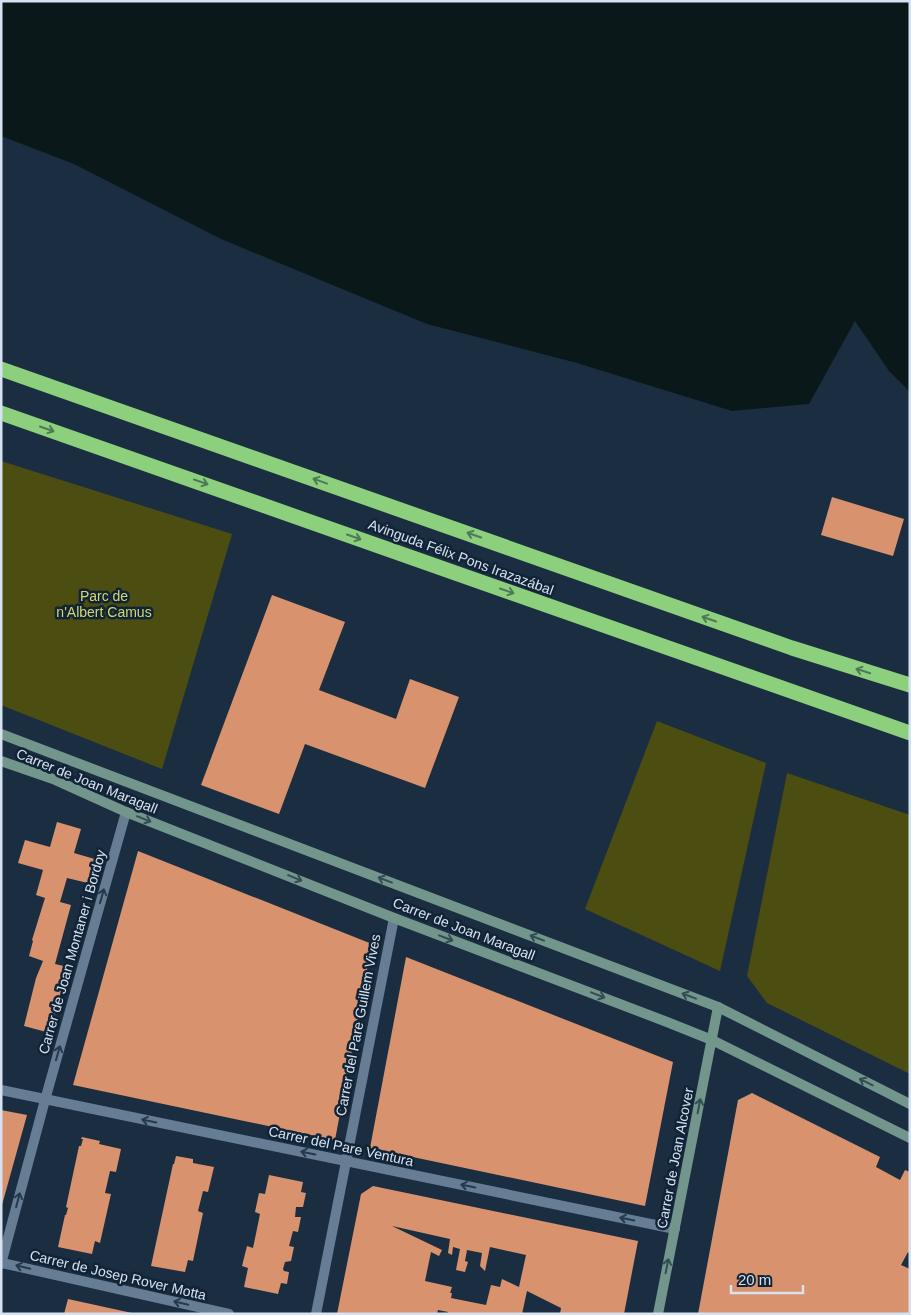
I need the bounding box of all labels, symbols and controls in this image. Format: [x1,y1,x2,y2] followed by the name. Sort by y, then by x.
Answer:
[39,424,55,434] one-way arrow
[313,476,329,485] one-way arrow
[192,478,208,488] one-way arrow
[366,516,556,598] street label: Avinguda Félix Pons Irazazábal
[466,530,482,539] one-way arrow
[346,533,361,542] one-way arrow
[499,587,514,596] one-way arrow
[56,588,152,620] park label: Parc de n'Albert Camus
[702,613,718,623] one-way arrow
[856,666,871,675] one-way arrow
[14,745,160,817] street label: Carrer de Joan Maragall
[136,815,151,824] one-way arrow
[35,848,109,1056] street label: Carrer de Joan Montaner i Bordoy
[287,874,302,884] one-way arrow
[378,875,393,884] one-way arrow
[98,889,108,905] one-way arrow
[391,894,537,964] street label: Carrer de Joan Maragall
[333,933,383,1117] street label: Carrer del Pare Guillem Vives
[438,933,453,943] one-way arrow
[530,933,545,942] one-way arrow
[590,991,605,1000] one-way arrow
[682,991,697,1000] one-way arrow
[54,1045,64,1061] one-way arrow
[859,1077,874,1086] one-way arrow
[653,1086,697,1230] street label: Carrer de Joan Alcover
[694,1099,704,1115] one-way arrow
[142,1116,158,1125] one-way arrow
[267,1123,415,1169] street label: Carrer del Pare Ventura
[301,1148,317,1158] one-way arrow
[460,1181,476,1190] one-way arrow
[14,1192,24,1208] one-way arrow
[619,1214,635,1223] one-way arrow
[28,1247,208,1303] street label: Carrer de Josep Rover Motta
[663,1258,673,1274] one-way arrow
[15,1262,31,1272] one-way arrow
[731,1262,804,1294] scale bar
[738,1271,771,1288] text: 20 m
[174,1298,190,1307] one-way arrow

